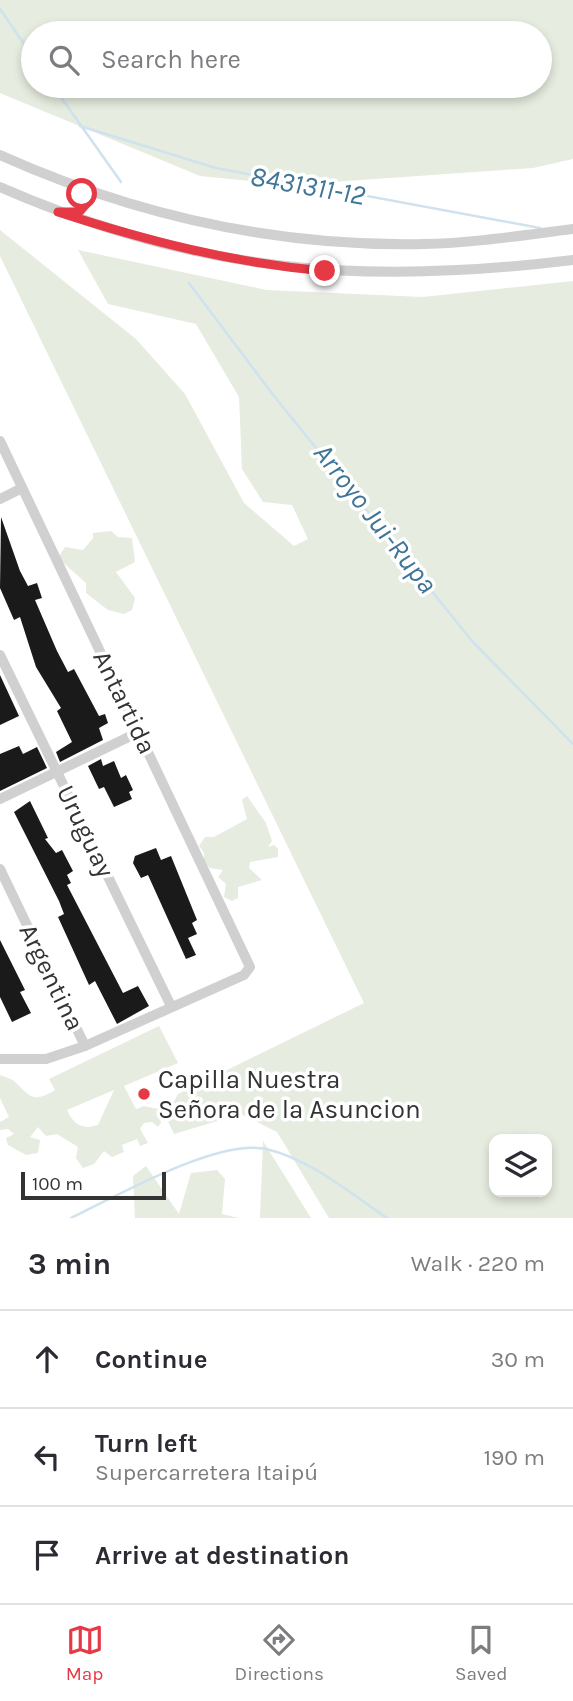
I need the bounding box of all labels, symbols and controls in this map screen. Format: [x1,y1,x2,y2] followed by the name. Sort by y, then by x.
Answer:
[21,21,552,98] search box
[45,41,83,79] icon: search
[101,44,241,75] text: Search here
[248,159,368,212] water label: 8431311-12
[66,178,97,209] route start
[309,255,340,286] route end
[307,437,444,600] water label: Arroyo Jui-Rupa
[86,645,163,759] street label: Antartida
[50,780,121,882] street label: Uruguay
[12,919,91,1036] street label: Argentina
[158,1064,421,1125] place label: Capilla Nuestra Señora de la Asuncion
[136,1086,152,1102] marker: Capilla Nuestra Señora de la Asuncion
[489,1134,552,1197] map controls
[489,1134,552,1197] button: layers
[21,1169,166,1201] scale bar
[32,1173,83,1195] text: 100 m
[28,1246,111,1282] text: 3 min
[411,1250,545,1277] text: Walk · 220 m
[28,1340,66,1378] icon: ahead
[95,1344,207,1375] text: Continue
[491,1346,545,1373] text: 30 m
[95,1428,197,1459] text: Turn left
[28,1438,66,1476] icon: left
[483,1444,545,1471] text: 190 m
[95,1459,318,1486] text: Supercarretera Itaipú
[28,1536,66,1574] icon: arrive
[95,1540,349,1571] text: Arrive at destination
[66,1621,104,1685] tab: Map
[235,1621,324,1685] tab: Directions
[455,1621,507,1685] tab: Saved

